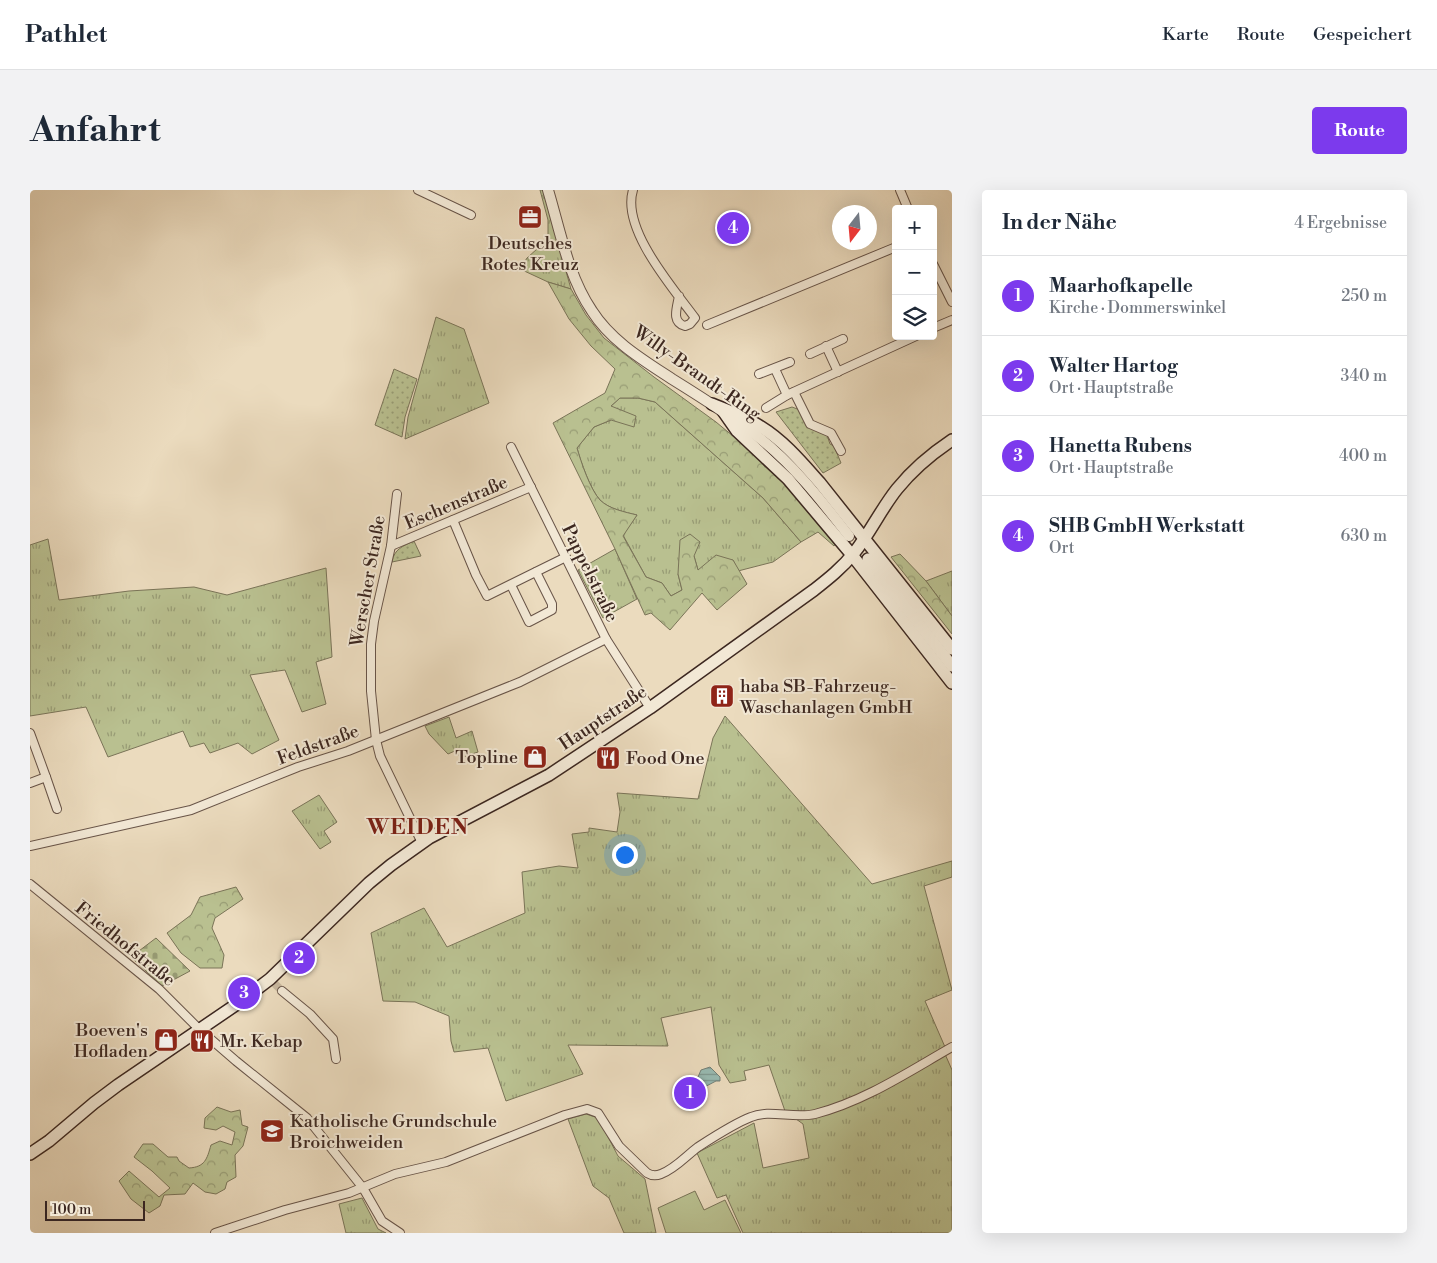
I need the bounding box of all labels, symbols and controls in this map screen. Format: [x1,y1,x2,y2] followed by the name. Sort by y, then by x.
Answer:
[25,20,107,50] text: Pathlet
[1162,23,1209,46] text: Karte
[1237,23,1285,46] text: Route
[1313,23,1412,46] text: Gespeichert
[1312,107,1407,154] button: Route
[30,109,161,152] text: Anfahrt
[517,204,543,230] office icon: Deutsches Rotes Kreuz
[832,205,877,250] north arrow
[892,205,937,340] map controls
[892,205,937,250] button: +
[717,209,749,247] pin: 4
[1002,210,1117,236] text: In der Nähe
[1294,213,1387,233] text: 4 Ergebnisse
[481,232,579,276] place label: Deutsches Rotes Kreuz
[892,250,937,295] button: −
[1049,274,1193,298] text: Maarhofkapelle
[1014,286,1022,306] text: 1
[1341,286,1387,306] text: 250 m
[892,295,937,340] button: layers
[1049,298,1226,318] text: Kirche · Dommerswinkel
[628,320,766,426] street label: Willy-Brandt-Ring
[1049,354,1178,378] text: Walter Hartog
[1013,366,1023,386] text: 2
[1340,366,1387,386] text: 340 m
[1049,378,1174,398] text: Ort · Hauptstraße
[1049,434,1192,458] text: Hanetta Rubens
[1013,446,1023,466] text: 3
[1339,446,1387,466] text: 400 m
[1049,458,1174,478] text: Ort · Hauptstraße
[401,471,511,535] street label: Eschenstraße
[345,514,391,649] street label: Werscher Straße
[1049,514,1245,538] text: SHB GmbH Werkstatt
[556,520,624,626] street label: Pappelstraße
[1013,526,1023,546] text: 4
[1341,526,1387,546] text: 630 m
[1049,538,1075,558] text: Ort
[739,675,913,719] place label: haba SB-Fahrzeug- Waschanlagen GmbH
[555,680,651,756] street label: Hauptstraße
[709,683,735,709] building icon: haba SB-Fahrzeug- Waschanlagen GmbH
[274,720,362,770] street label: Feldstraße
[522,744,548,770] shop icon: Topline
[595,745,621,771] restaurant icon: Food One
[455,746,518,769] place label: Topline
[626,747,705,770] place label: Food One
[366,814,469,841] district label: WEIDEN
[612,842,638,868] your location
[70,896,180,992] street label: Friedhofstraße
[283,939,315,977] pin: 2
[228,974,260,1012] pin: 3
[74,1019,148,1063] place label: Boeven's Hofladen
[153,1027,179,1053] shop icon: Boeven's Hofladen
[189,1028,215,1054] restaurant icon: Mr. Kebap
[220,1030,303,1053] place label: Mr. Kebap
[674,1074,706,1112] pin: 1
[289,1110,497,1154] place label: Katholische Grundschule Broichweiden
[259,1118,285,1144] school or university icon: Katholische Grundschule Broichweiden
[45,1198,145,1221] scale bar
[52,1201,91,1219] text: 100 m

